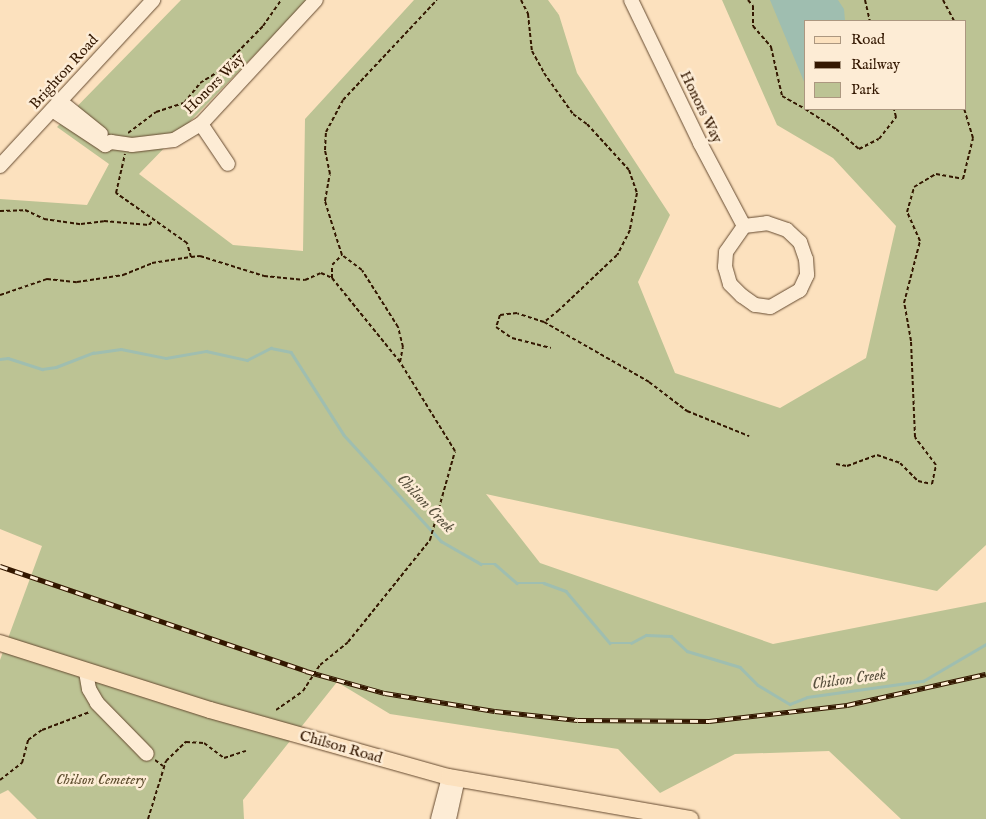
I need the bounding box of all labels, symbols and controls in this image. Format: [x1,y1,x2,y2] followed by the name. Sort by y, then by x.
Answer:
[804,20,966,110] legend
[851,30,885,49] text: Road
[26,31,102,113] street label: Brighton Road
[180,50,248,118] street label: Honors Way
[851,55,900,74] text: Railway
[676,68,726,146] street label: Honors Way
[851,80,880,99] text: Park
[392,471,458,537] water label: Chilson Creek
[811,665,887,695] water label: Chilson Creek
[298,727,384,767] street label: Chilson Road
[56,771,146,789] park label: Chilson Cemetery

